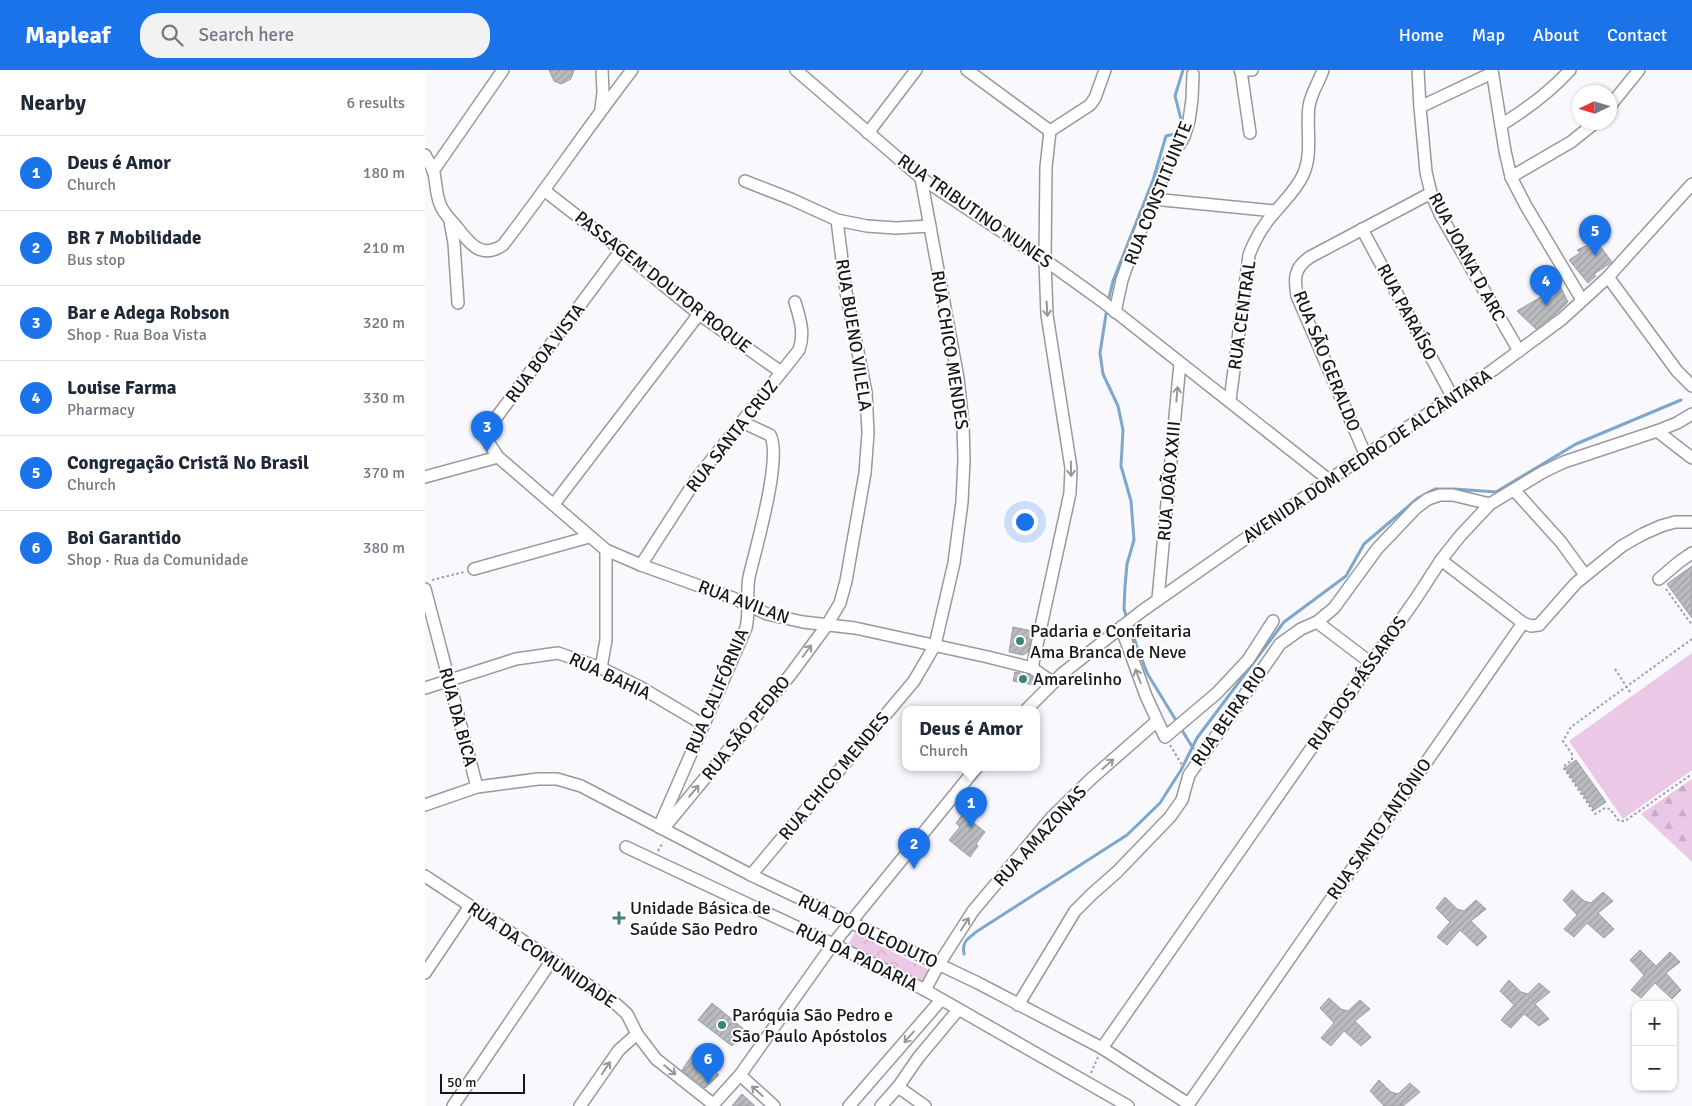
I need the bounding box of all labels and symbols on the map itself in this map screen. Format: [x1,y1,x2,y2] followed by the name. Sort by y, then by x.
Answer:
[1572,85,1617,130] north arrow
[1119,118,1197,268] street label: RUA CONSTITUINTE
[893,149,1057,273] street label: RUA TRIBUTINO NUNES
[1424,189,1510,325] street label: RUA JOANA D ARC
[570,206,756,358] street label: PASSAGEM DOUTOR ROQUE
[1579,215,1611,256] pin: 5
[831,257,877,413] street label: RUA BUENO VILELA
[1223,259,1261,371] street label: RUA CENTRAL
[1372,260,1442,364] street label: RUA PARAÍSO
[1530,265,1562,306] pin: 4
[927,269,973,431] street label: RUA CHICO MENDES
[1289,287,1365,435] street label: RUA SÃO GERALDO
[501,299,589,407] street label: RUA BOA VISTA
[1042,300,1052,316] one-way arrow
[1238,364,1496,548] street label: AVENIDA DOM PEDRO DE ALCÂNTARA
[681,375,783,497] street label: RUA SANTA CRUZ
[1172,386,1182,402] one-way arrow
[471,411,503,452] pin: 3
[1153,420,1185,542] street label: RUA JOÃO XXIII
[1066,461,1075,477] one-way arrow
[1012,509,1038,535] your location
[695,575,793,629] street label: RUA AVILAN
[1303,612,1411,754] street label: RUA DOS PÁSSAROS
[1030,620,1191,663] place label: Padaria e Confeitaria Ama Branca de Neve
[681,625,753,757] street label: RUA CALIFÓRNIA
[1014,635,1026,647] marker: Padaria e Confeitaria Ama Branca de Neve
[802,644,812,658] one-way arrow
[566,648,654,704] street label: RUA BAHIA
[1186,662,1272,770] street label: RUA BEIRA RIO
[434,665,482,769] street label: RUA DA BICA
[1033,668,1122,690] place label: Amarelinho
[1133,669,1143,684] one-way arrow
[697,671,795,785] street label: RUA SÃO PEDRO
[1017,673,1029,685] marker: Amarelinho
[774,707,894,845] street label: RUA CHICO MENDES
[1322,754,1436,904] street label: RUA SANTO ANTÔNIO
[1102,758,1115,769] one-way arrow
[989,781,1091,891] street label: RUA AMAZONAS
[688,785,699,798] one-way arrow
[955,787,987,828] pin: 1
[898,828,930,869] pin: 2
[795,889,941,973] street label: RUA DO OLEODUTO
[464,897,620,1013] street label: RUA DA COMUNIDADE
[630,897,771,940] place label: Unidade Básica de Saúde São Pedro
[612,911,626,925] marker: Unidade Básica de Saúde São Pedro
[961,917,971,931] one-way arrow
[792,918,922,996] street label: RUA DA PADARIA
[732,1004,893,1047] place label: Paróquia São Pedro e São Paulo Apóstolos
[716,1019,728,1031] marker: Paróquia São Pedro e São Paulo Apóstolos
[903,1030,915,1043] one-way arrow
[692,1043,724,1084] pin: 6
[601,1061,611,1075] one-way arrow
[664,1064,677,1075] one-way arrow
[440,1071,525,1094] scale bar
[750,1085,763,1096] one-way arrow

